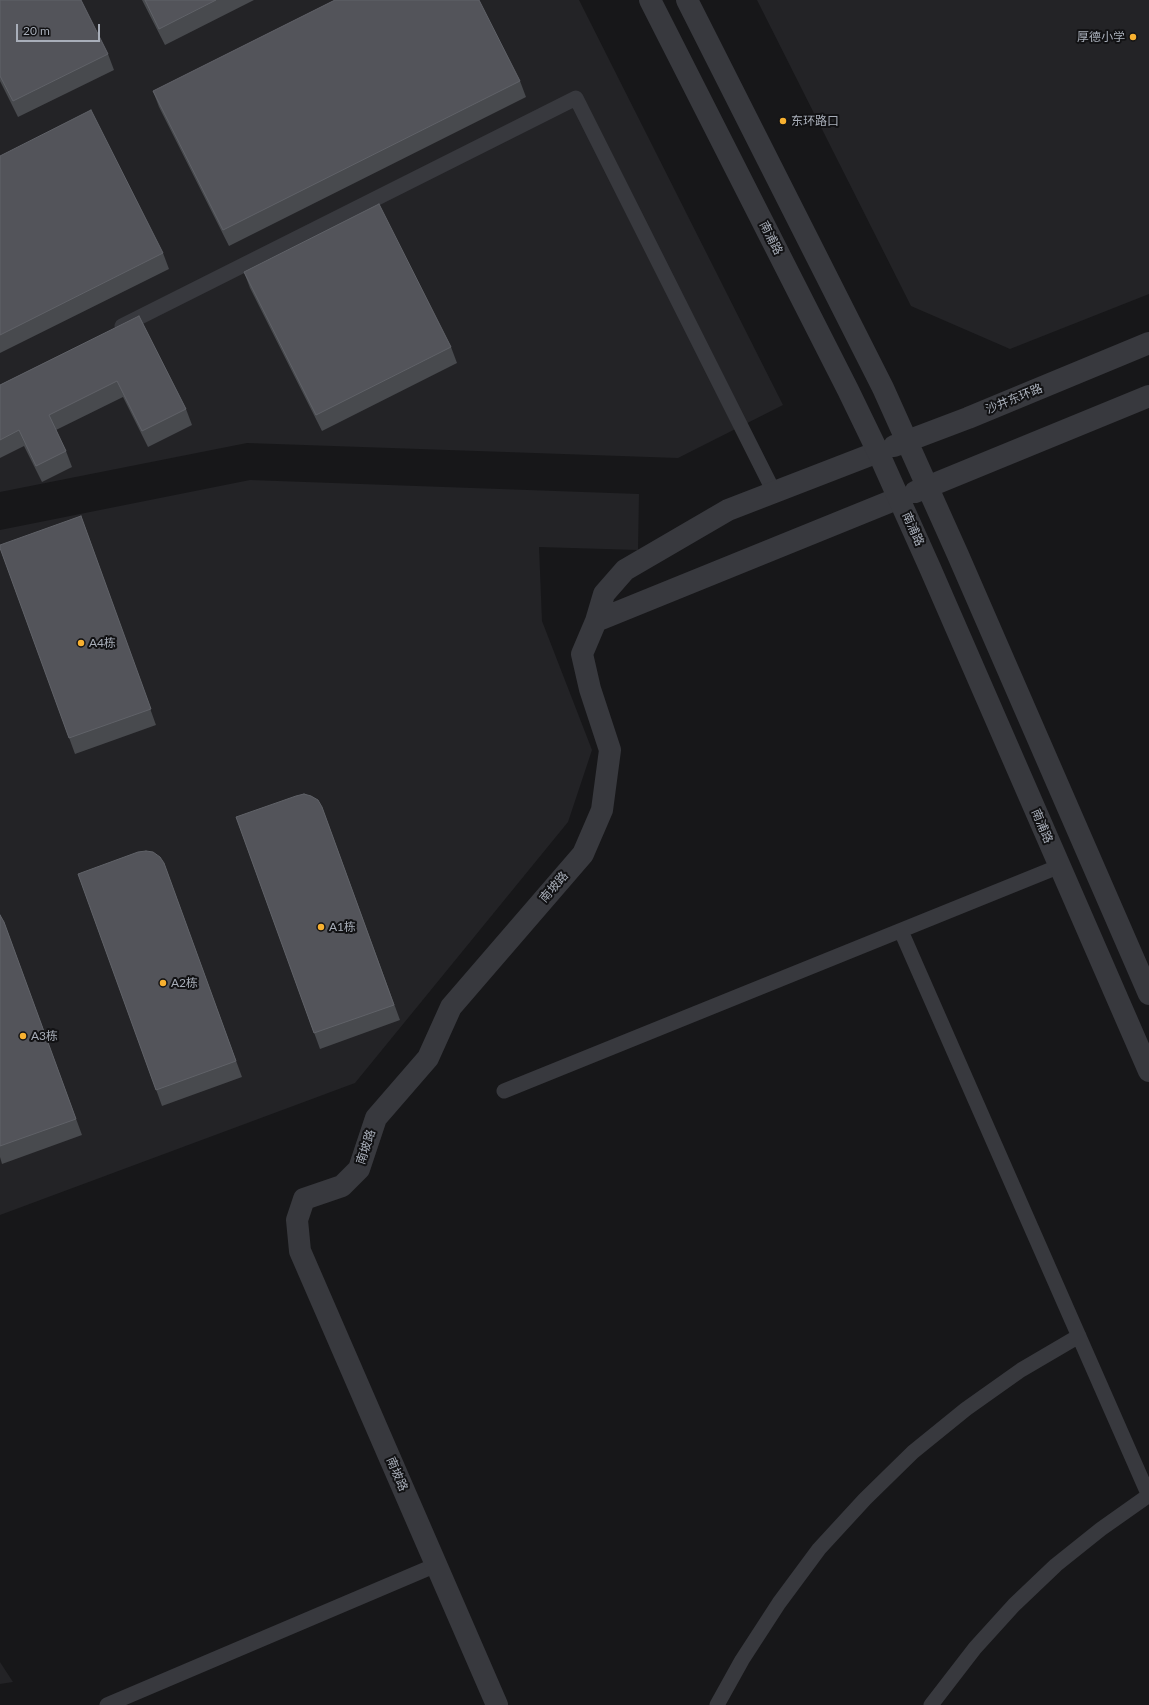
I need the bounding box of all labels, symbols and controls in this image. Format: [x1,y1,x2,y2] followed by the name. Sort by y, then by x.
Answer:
[18,16,102,42] scale bar
[23,23,50,38] text: 20 m
[1077,30,1125,44] place label: 厚德小学
[1128,32,1138,42] marker: 厚德小学
[791,114,839,128] place label: 东环路口
[778,116,788,126] marker: 东环路口
[756,219,786,257] street label: 南浦路
[983,381,1045,417] street label: 沙井东环路
[899,510,927,548] street label: 南浦路
[89,636,116,650] place label: A4栋
[76,638,86,648] marker: A4栋
[1028,807,1056,845] street label: 南浦路
[537,869,571,905] street label: 南坡路
[329,920,356,934] place label: A1栋
[316,922,326,932] marker: A1栋
[171,976,198,990] place label: A2栋
[158,978,168,988] marker: A2栋
[31,1029,58,1043] place label: A3栋
[18,1031,28,1041] marker: A3栋
[354,1128,378,1166] street label: 南坡路
[383,1455,411,1493] street label: 南坡路

